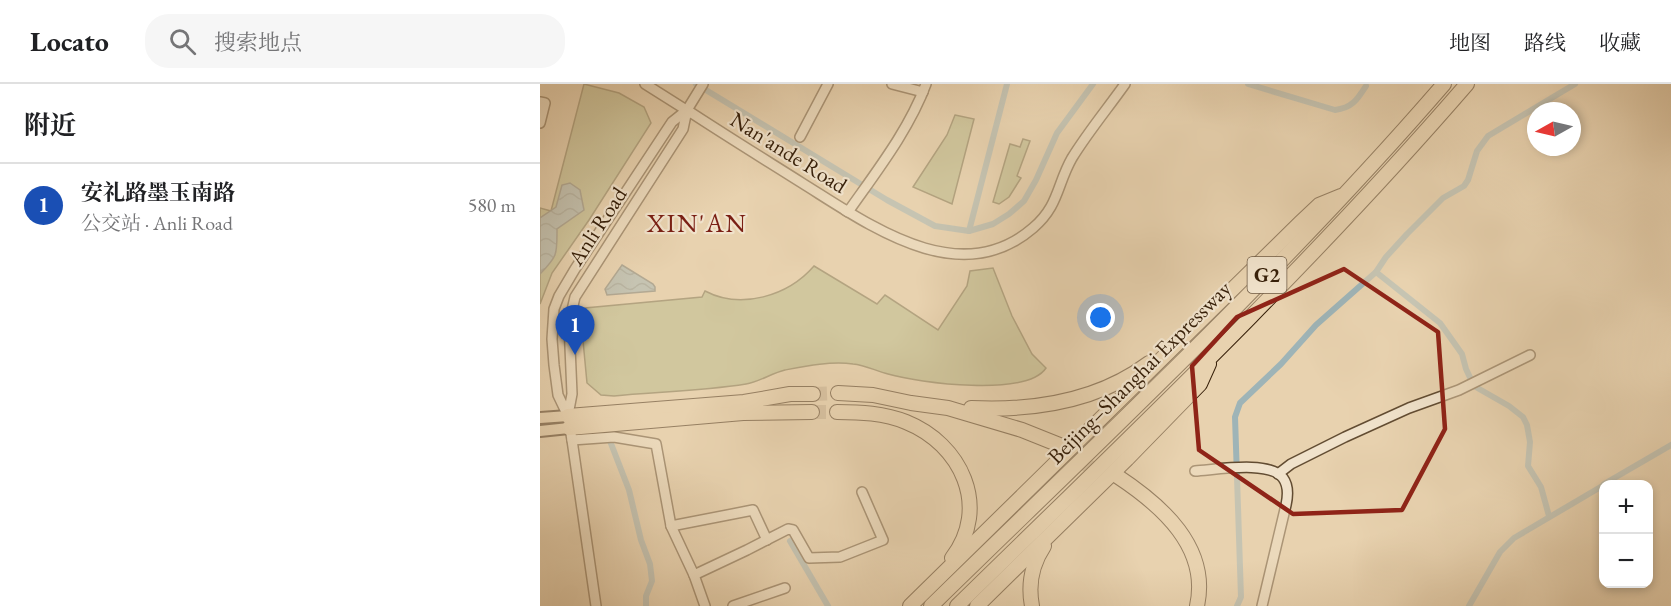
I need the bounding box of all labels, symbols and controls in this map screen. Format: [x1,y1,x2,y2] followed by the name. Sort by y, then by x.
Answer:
[145,14,565,68] search box
[30,23,109,59] text: Locato
[166,25,199,58] icon: search
[214,28,302,57] text: 搜索地点
[1449,29,1491,56] text: 地图
[1524,29,1566,56] text: 路线
[1599,29,1641,56] text: 收藏
[1527,102,1581,156] north arrow
[725,105,853,200] street label: Nan'ande Road
[24,108,76,142] text: 附近
[81,178,235,207] text: 安礼路墨玉南路
[561,181,634,272] street label: Anli Road
[38,192,49,218] text: 1
[468,192,516,218] text: 580 m
[646,206,747,240] district label: XIN'AN
[81,210,233,236] text: 公交站 · Anli Road
[1248,257,1286,293] road number: G2
[1041,274,1238,470] street label: Beijing–Shanghai Expressway
[1086,303,1115,332] your location
[555,306,594,355] pin: 1
[1599,480,1653,588] map controls
[1599,480,1653,534] button: +
[1599,534,1653,588] button: −

